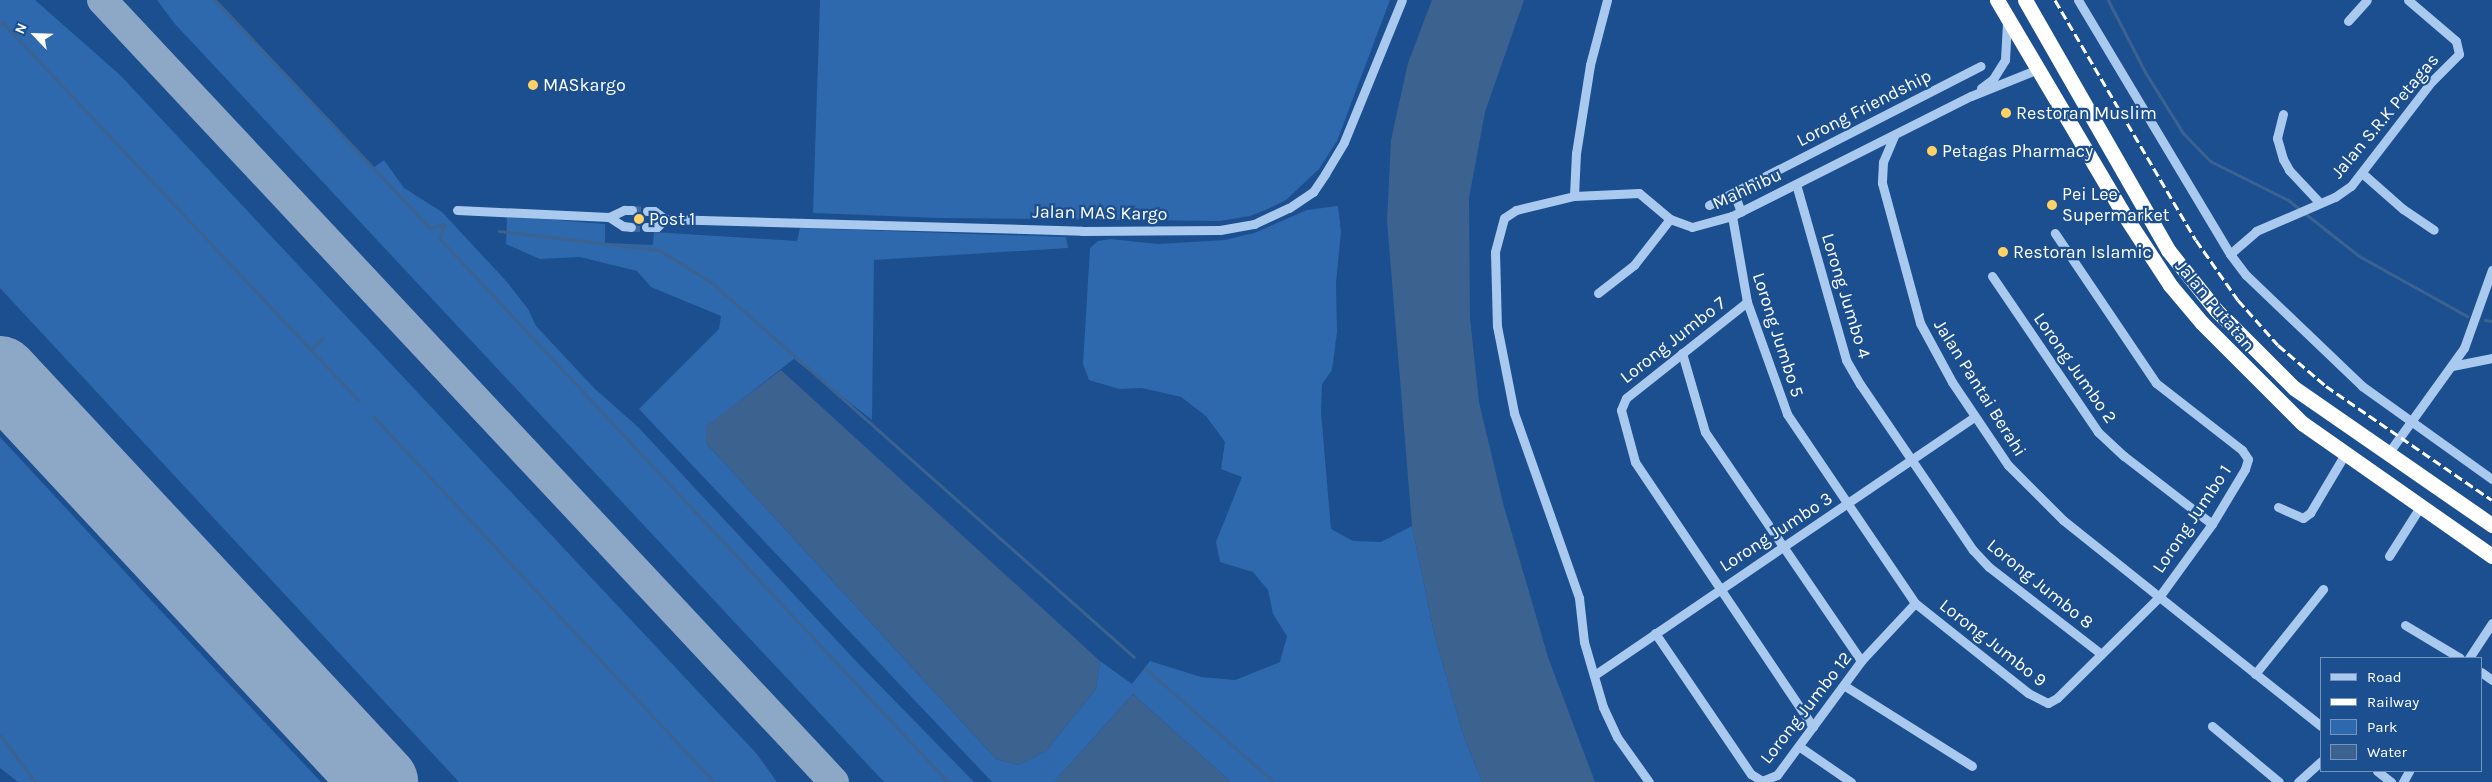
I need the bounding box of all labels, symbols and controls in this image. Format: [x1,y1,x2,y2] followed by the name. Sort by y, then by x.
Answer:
[10,10,60,60] north arrow
[11,21,31,37] text: N
[2327,49,2443,183] street label: Jalan S.R.K Petagas
[1793,65,1935,151] street label: Lorong Friendship
[543,74,626,96] place label: MASkargo
[527,79,539,91] marker: MASkargo
[2016,102,2157,124] place label: Restoran Muslim
[2000,107,2012,119] marker: Restoran Muslim
[1942,140,2093,162] place label: Petagas Pharmacy
[1926,145,1938,157] marker: Petagas Pharmacy
[1709,164,1785,214] street label: Mahhibu
[2062,184,2169,226] place label: Pei Lee Supermarket
[2046,199,2058,211] marker: Pei Lee Supermarket
[1032,201,1168,225] street label: Jalan MAS Kargo
[649,208,695,230] place label: Post 1
[633,213,645,225] marker: Post 1
[1817,231,1875,361] street label: Lorong Jumbo 4
[2013,241,2152,263] place label: Restoran Islamic
[1997,246,2009,258] marker: Restoran Islamic
[2171,256,2259,356] street label: Jalan Putatan
[1748,270,1808,400] street label: Lorong Jumbo 5
[1616,292,1730,388] street label: Lorong Jumbo 7
[2029,309,2121,427] street label: Lorong Jumbo 2
[1929,316,2031,460] street label: Jalan Pantai Berahi
[2148,461,2236,577] street label: Lorong Jumbo 1
[1715,487,1837,577] street label: Lorong Jumbo 3
[1982,534,2098,634] street label: Lorong Jumbo 8
[1935,594,2051,692] street label: Lorong Jumbo 9
[1756,648,1856,768] street label: Lorong Jumbo 12
[2320,657,2482,772] legend
[2367,668,2402,686] text: Road
[2367,693,2419,711] text: Railway
[2367,718,2397,736] text: Park
[2367,743,2407,761] text: Water

